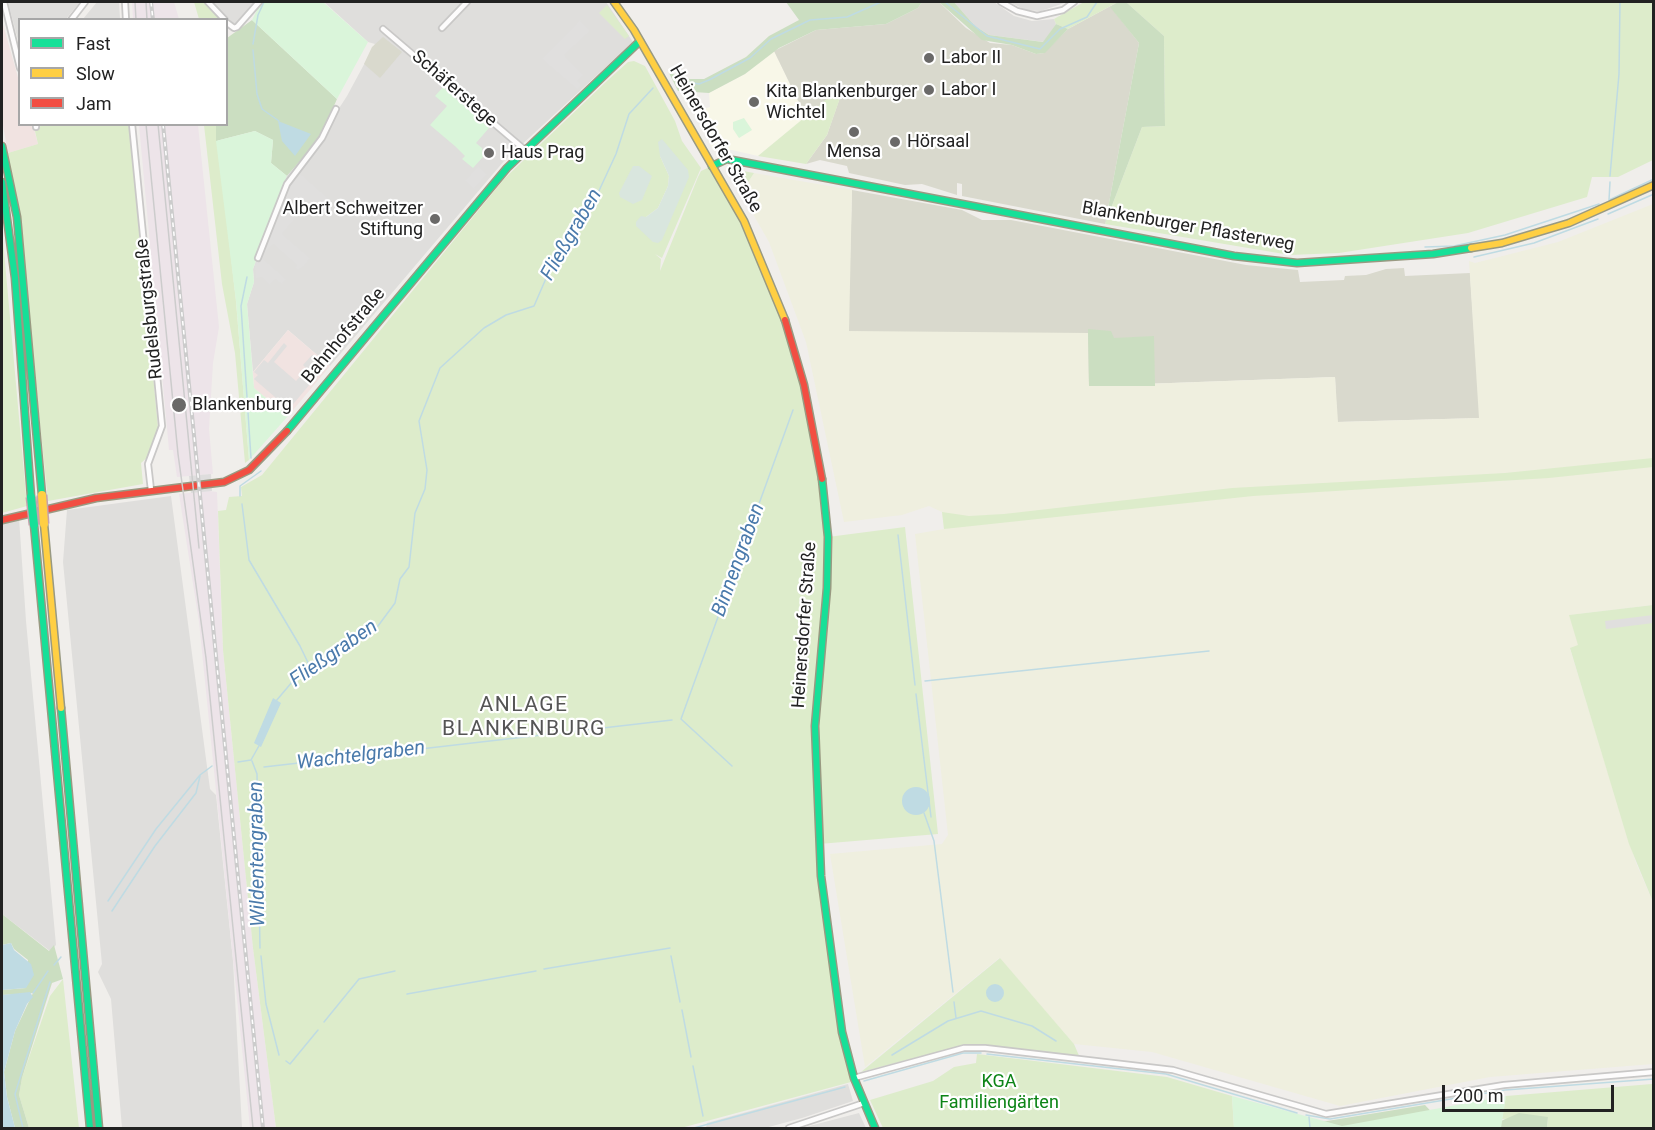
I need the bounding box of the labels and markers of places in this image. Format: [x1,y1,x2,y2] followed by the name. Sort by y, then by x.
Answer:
[941,47,1001,69] place label: Labor II
[922,51,936,65] marker: Labor II
[941,79,996,101] place label: Labor I
[766,81,917,124] place label: Kita Blankenburger Wichtel
[922,83,936,97] marker: Labor I
[747,95,761,109] marker: Kita Blankenburger Wichtel
[847,125,861,139] marker: Mensa
[907,131,969,153] place label: Hörsaal
[888,135,902,149] marker: Hörsaal
[827,141,881,163] place label: Mensa
[501,142,584,164] place label: Haus Prag
[482,146,496,160] marker: Haus Prag
[283,198,423,240] place label: Albert Schweitzer Stiftung
[428,212,442,226] marker: Albert Schweitzer Stiftung
[192,394,292,416] place label: Blankenburg
[170,396,188,414] marker: Blankenburg

